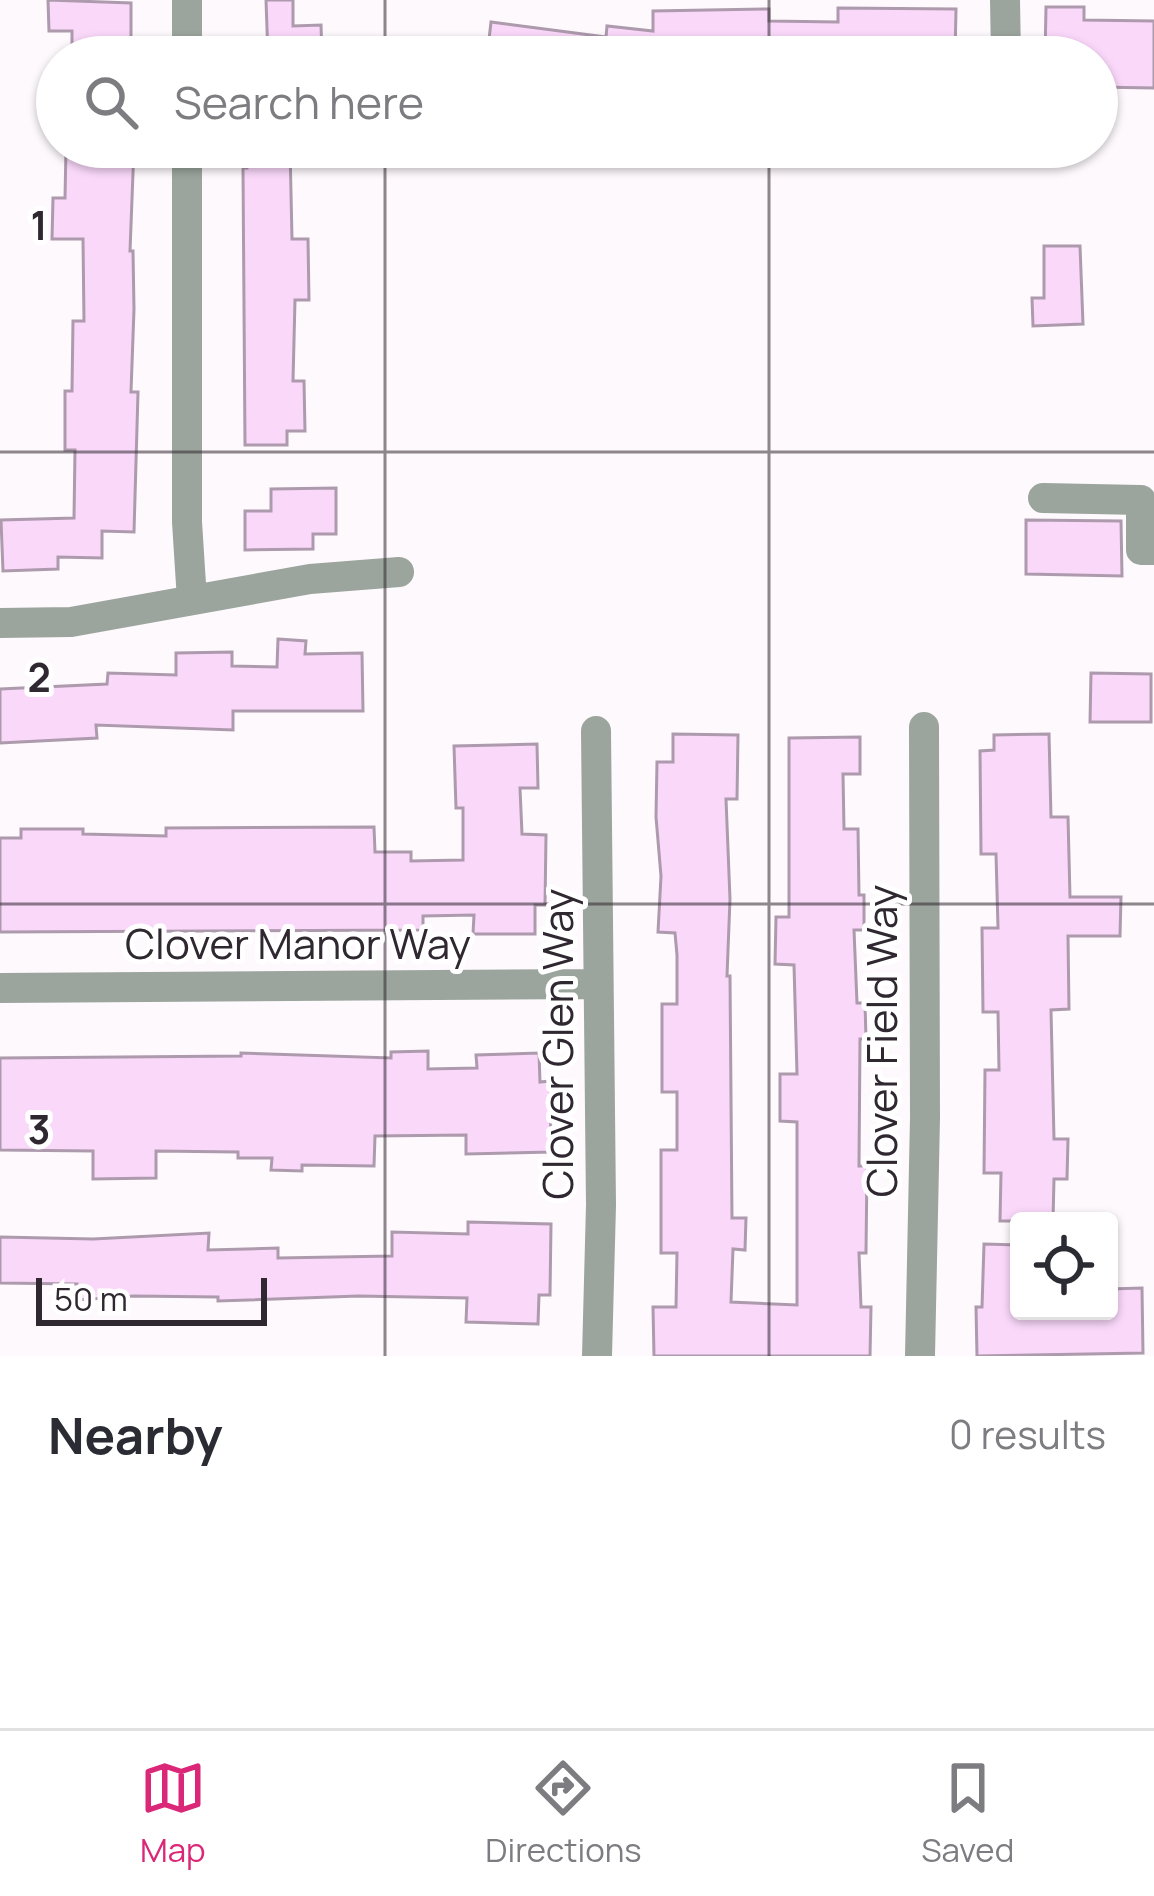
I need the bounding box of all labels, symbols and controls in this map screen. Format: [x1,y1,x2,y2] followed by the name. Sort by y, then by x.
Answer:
[36,36,1118,168] search box
[78,69,144,135] icon: search
[174,71,424,133] text: Search here
[30,198,48,252] text: 1
[27,650,51,704] text: 2
[852,885,910,1197] street label: Clover Field Way
[528,889,586,1199] street label: Clover Glen Way
[125,914,471,972] street label: Clover Manor Way
[28,1102,50,1156] text: 3
[1010,1212,1118,1320] map controls
[1010,1212,1118,1320] button: locate
[36,1272,267,1325] scale bar
[54,1276,128,1321] text: 50 m
[48,1400,223,1469] text: Nearby
[949,1407,1106,1461] text: 0 results
[140,1755,206,1872] tab: Map
[485,1755,642,1872] tab: Directions
[921,1755,1014,1872] tab: Saved

